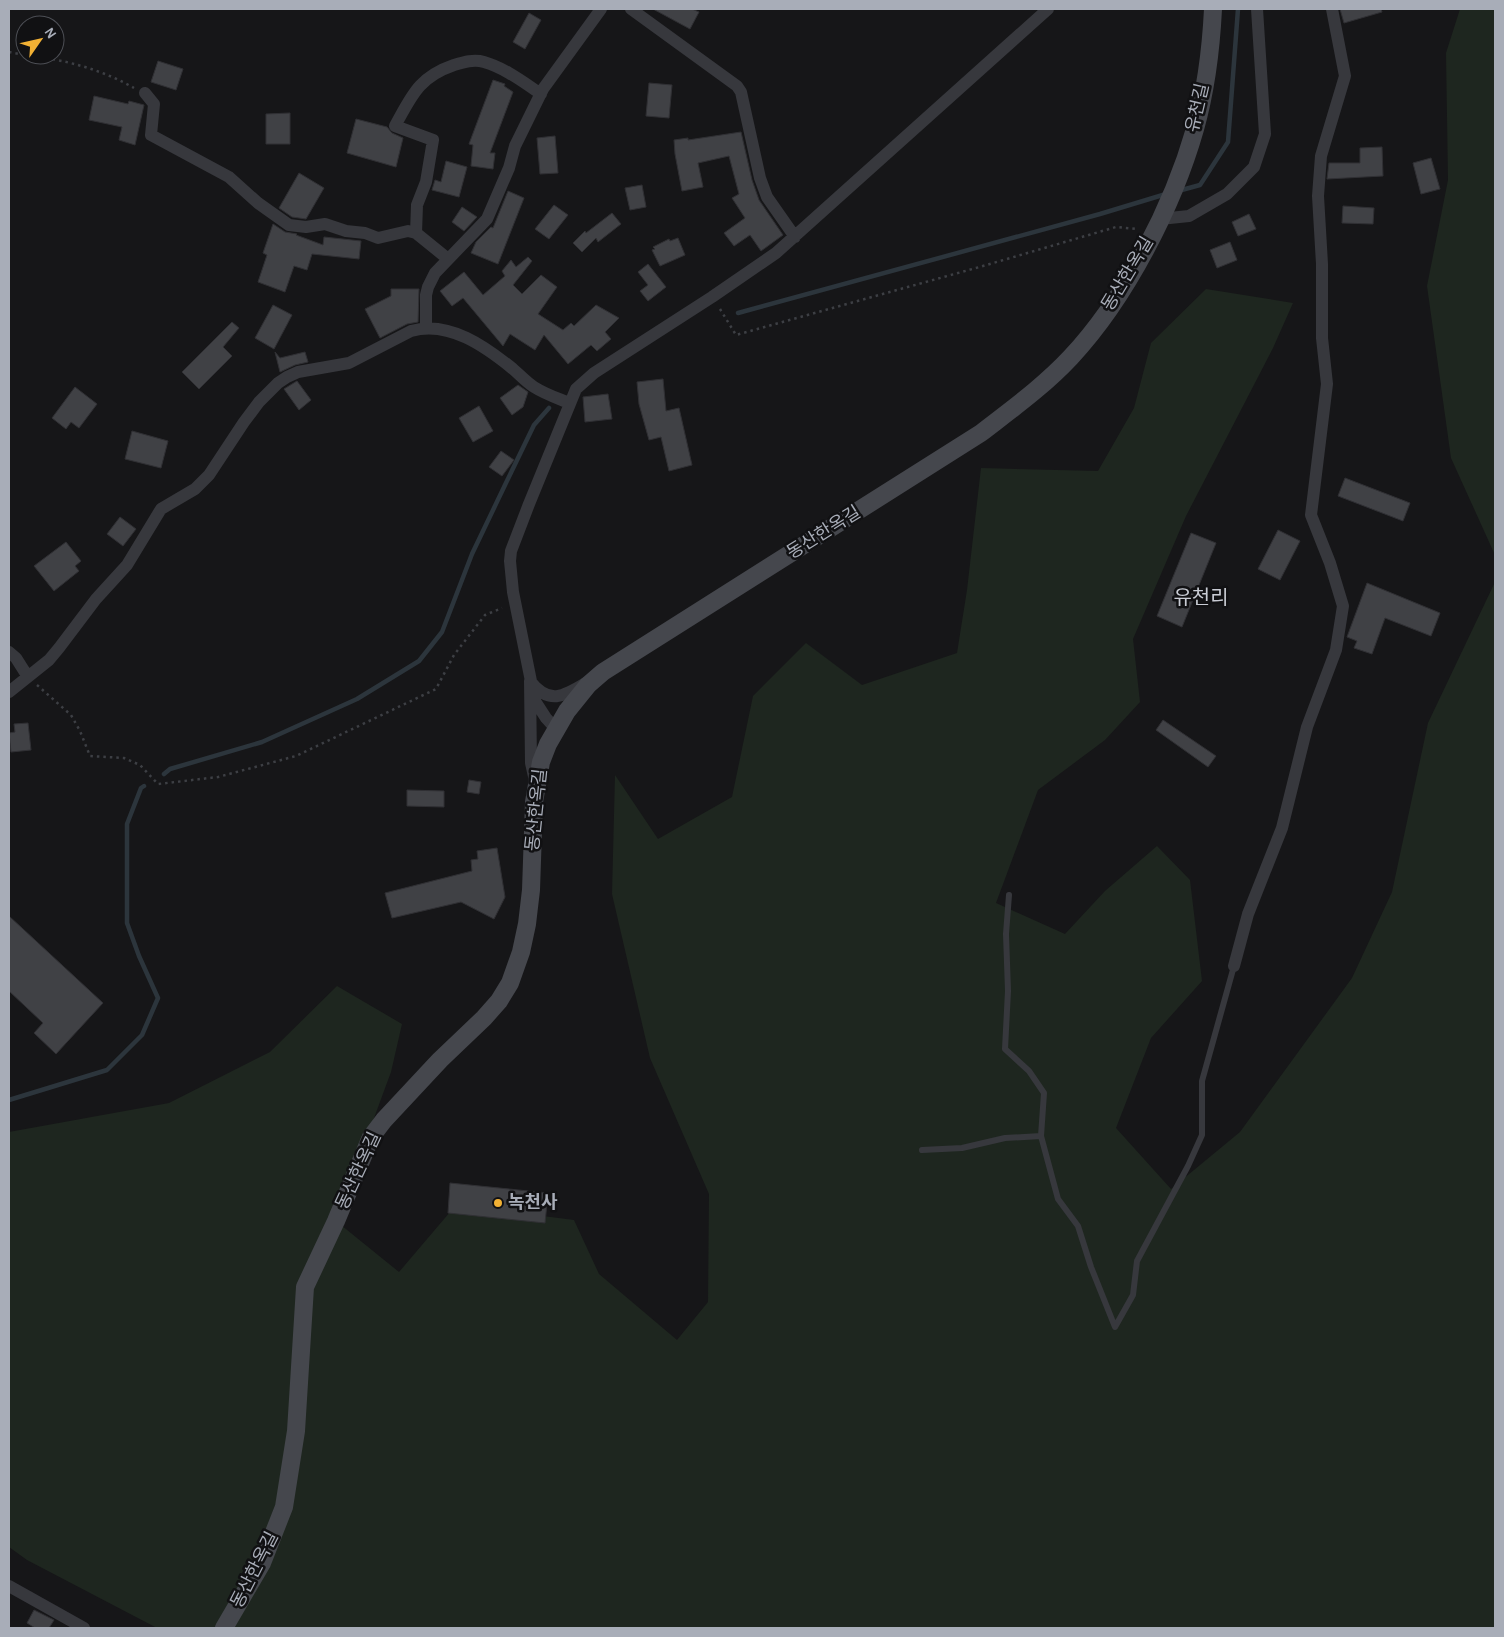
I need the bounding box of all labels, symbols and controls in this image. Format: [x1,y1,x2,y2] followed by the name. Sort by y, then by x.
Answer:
[15,15,65,65] north arrow
[41,25,58,41] text: N
[1183,82,1212,134] street label: 유천길
[1098,233,1157,314] street label: 동산한옥길
[784,503,864,563] street label: 동산한옥길
[1173,587,1229,608] district label: 유천리
[523,768,550,852] street label: 동산한옥길
[332,1129,385,1212] street label: 동산한옥길
[508,1192,558,1212] place label: 녹천사
[492,1197,504,1209] marker: 녹천사
[227,1529,282,1611] street label: 동산한옥길

